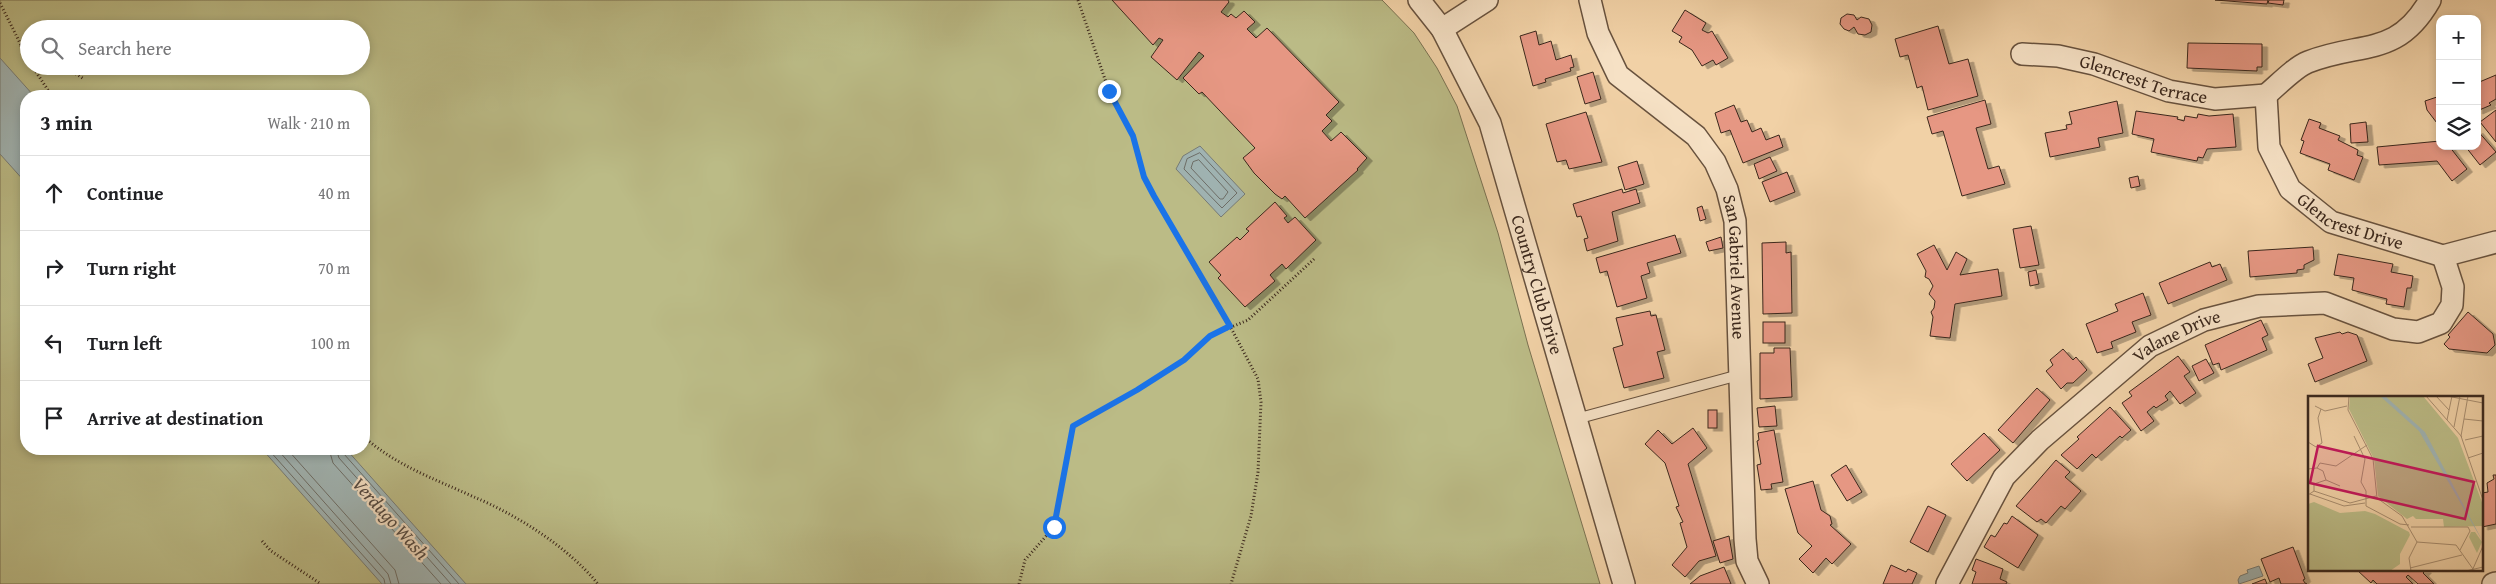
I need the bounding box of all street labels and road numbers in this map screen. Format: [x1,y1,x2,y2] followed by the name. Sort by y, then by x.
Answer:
[2077,47,2210,110] street label: Glencrest Terrace
[2291,186,2407,256] street label: Glencrest Drive
[1716,192,1753,340] street label: San Gabriel Avenue
[1504,212,1571,357] street label: Country Club Drive
[2126,302,2223,369] street label: Valane Drive

